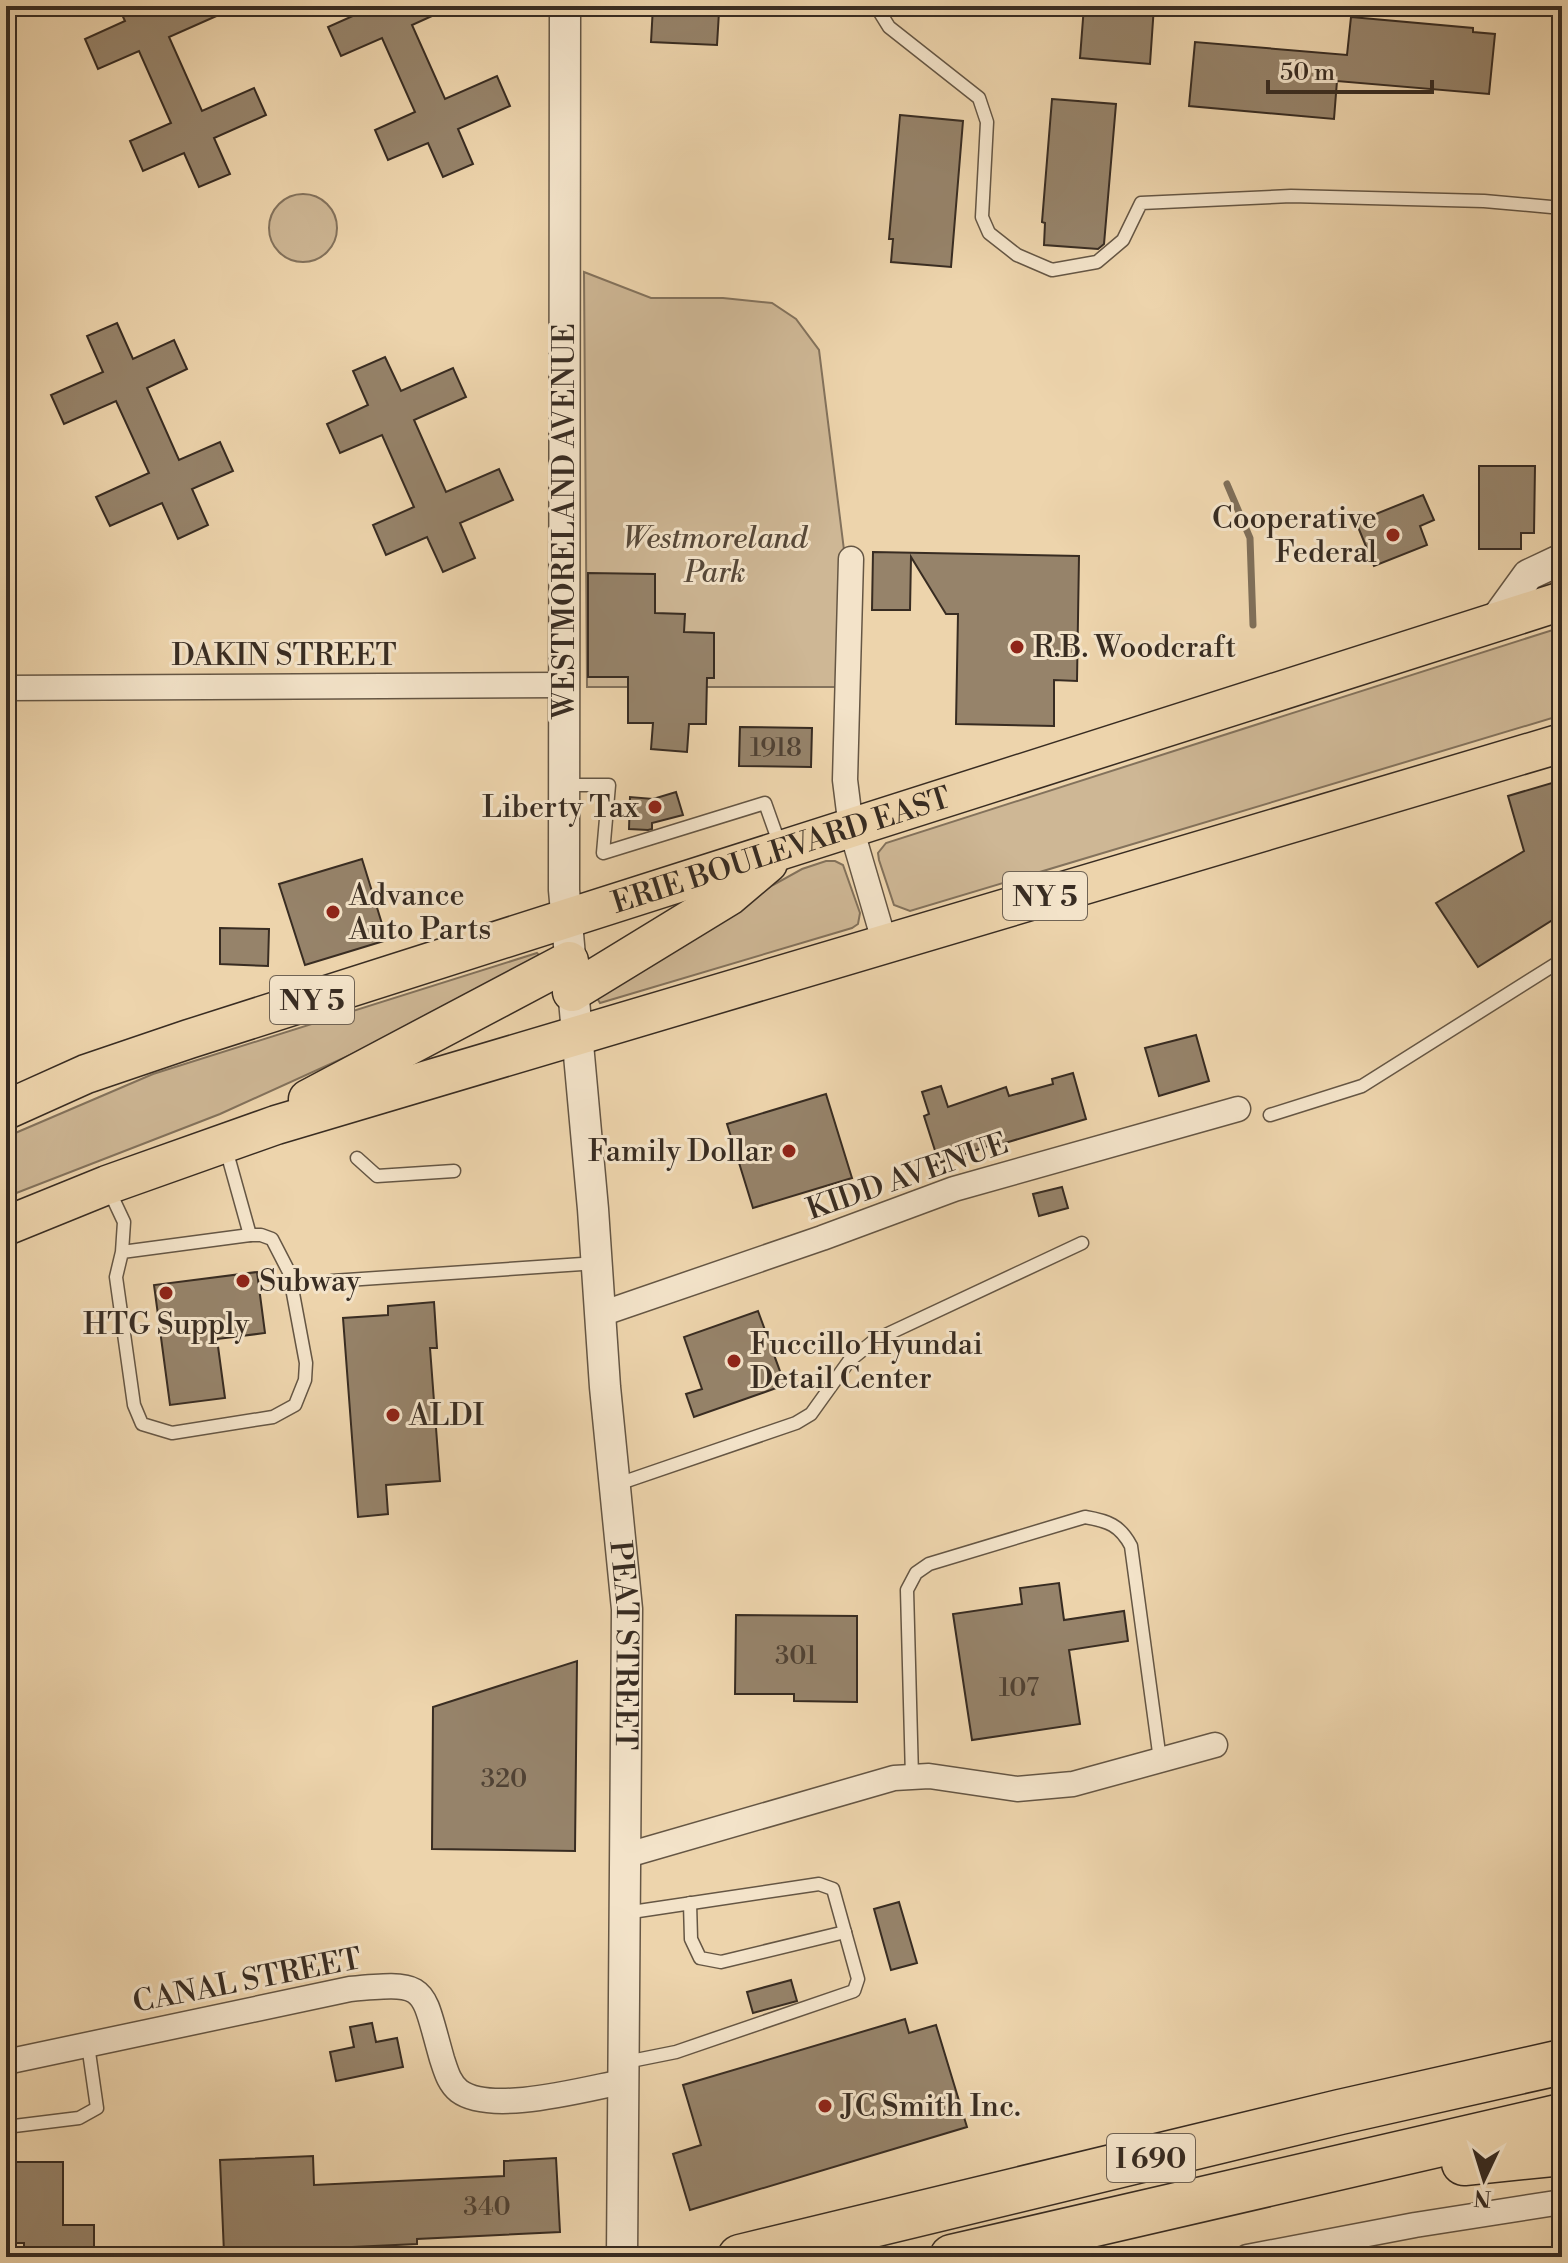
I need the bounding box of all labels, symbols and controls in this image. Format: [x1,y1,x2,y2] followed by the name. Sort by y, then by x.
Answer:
[1268,44,1432,94] scale bar
[1280,58,1335,88] text: 50 m
[546,323,584,720] street label: WESTMORELAND AVENUE
[1212,500,1377,572] place label: Cooperative Federal
[623,520,808,592] park label: Westmoreland Park
[1384,526,1402,544] marker: Cooperative Federal
[1033,629,1236,667] place label: R.B. Woodcraft
[171,637,397,675] street label: DAKIN STREET
[1008,638,1026,656] marker: R.B. Woodcraft
[750,732,802,764] house number: 1918
[607,779,956,923] street label: ERIE BOULEVARD EAST
[482,789,640,827] place label: Liberty Tax
[646,798,664,816] marker: Liberty Tax
[1003,872,1087,920] road number: NY 5
[348,877,491,949] place label: Advance Auto Parts
[324,903,342,921] marker: Advance Auto Parts
[270,976,354,1024] road number: NY 5
[802,1125,1013,1229] street label: KIDD AVENUE
[588,1133,773,1171] place label: Family Dollar
[780,1142,798,1160] marker: Family Dollar
[259,1263,361,1301] place label: Subway
[234,1272,252,1290] marker: Subway
[157,1284,175,1302] marker: HTG Supply
[83,1306,249,1344] place label: HTG Supply
[750,1326,983,1398] place label: Fuccillo Hyundai Detail Center
[725,1352,743,1370] marker: Fuccillo Hyundai Detail Center
[408,1397,485,1435] place label: ALDI
[384,1406,402,1424] marker: ALDI
[600,1539,645,1750] street label: PEAT STREET
[775,1640,817,1672] house number: 301
[999,1672,1039,1704] house number: 107
[481,1763,527,1795] house number: 320
[130,1940,365,2022] street label: CANAL STREET
[840,2088,1021,2126] place label: JC Smith Inc.
[816,2097,834,2115] marker: JC Smith Inc.
[1107,2134,1195,2182] road number: I 690
[1444,2139,1524,2219] north arrow
[1472,2183,1492,2212] text: N
[463,2191,511,2223] house number: 340

